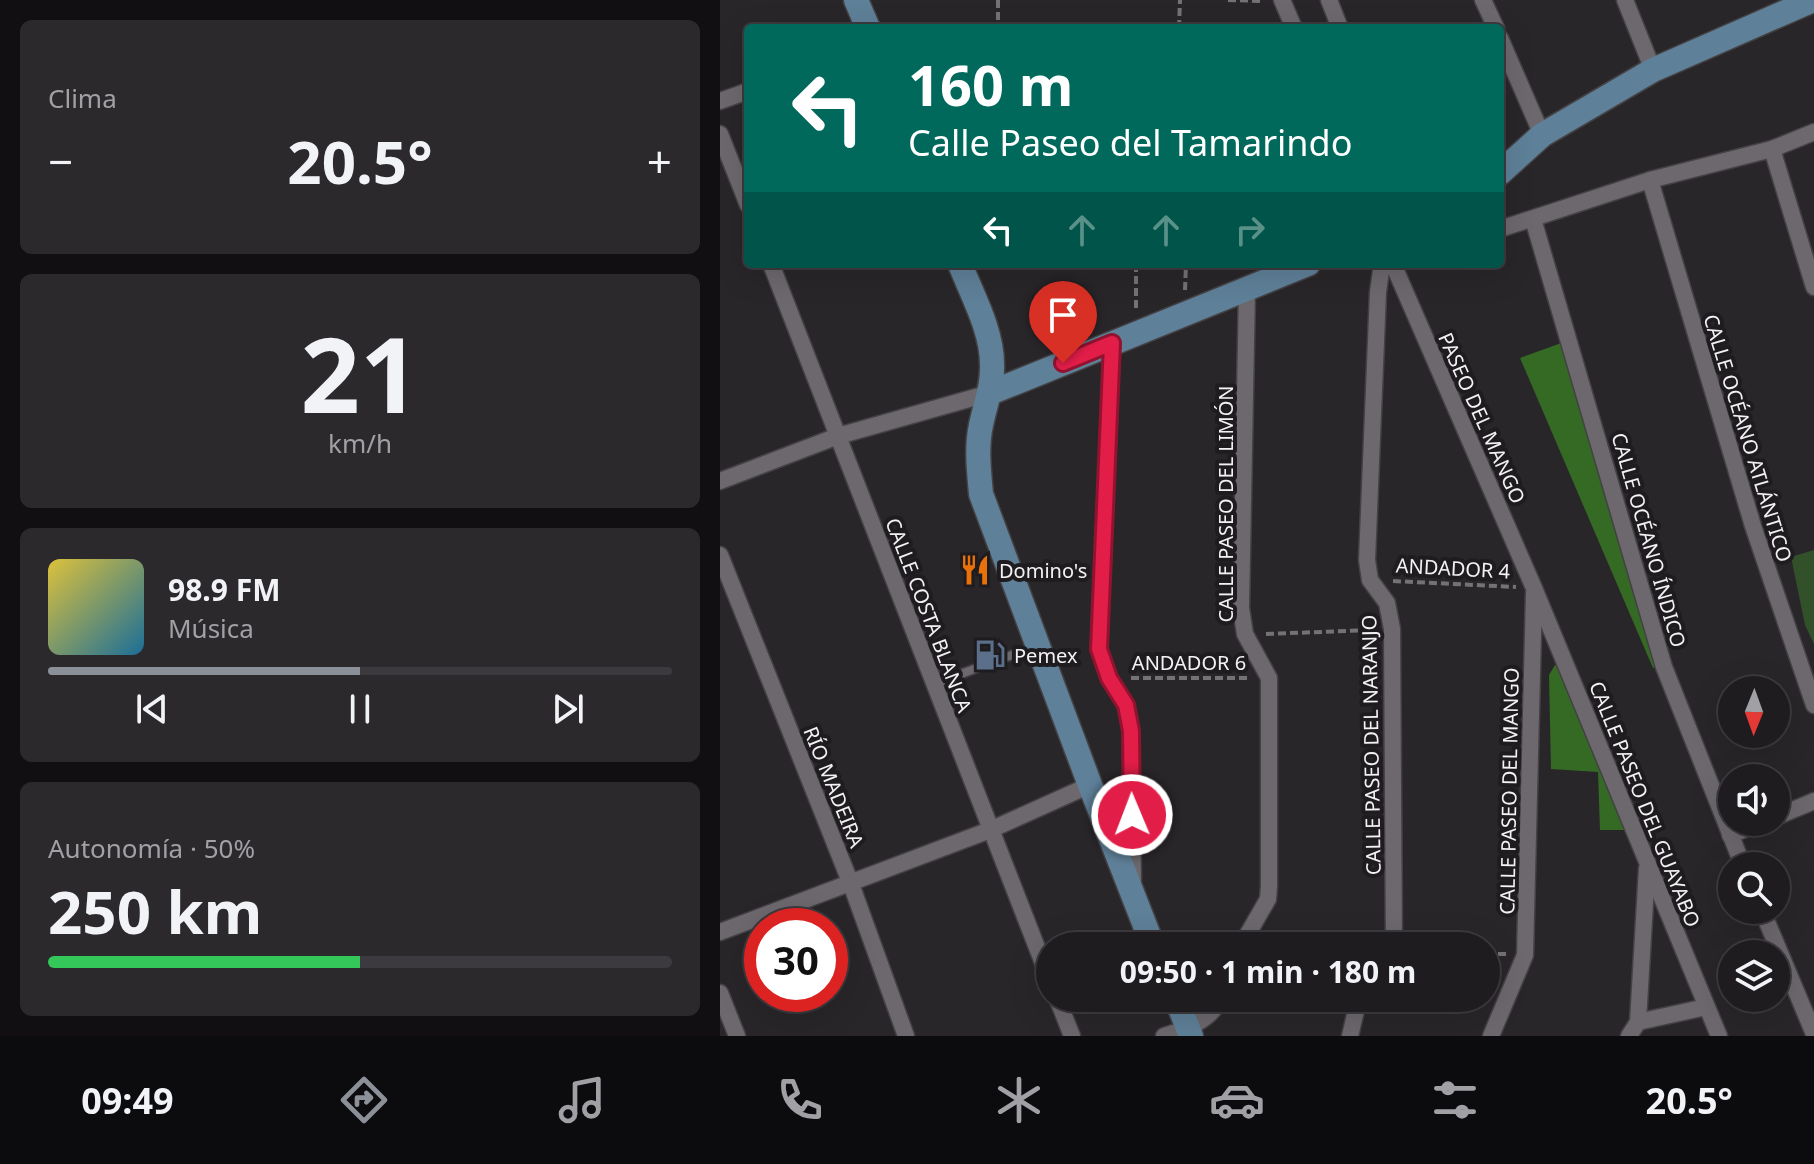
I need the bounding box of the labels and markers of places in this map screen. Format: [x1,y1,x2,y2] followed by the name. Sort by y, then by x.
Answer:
[1029,281,1097,363] pin
[958,553,992,587] restaurant icon: Domino's
[999,557,1087,584] place label: Domino's
[973,638,1007,672] fuel station icon: Pemex
[1014,642,1078,669] place label: Pemex

